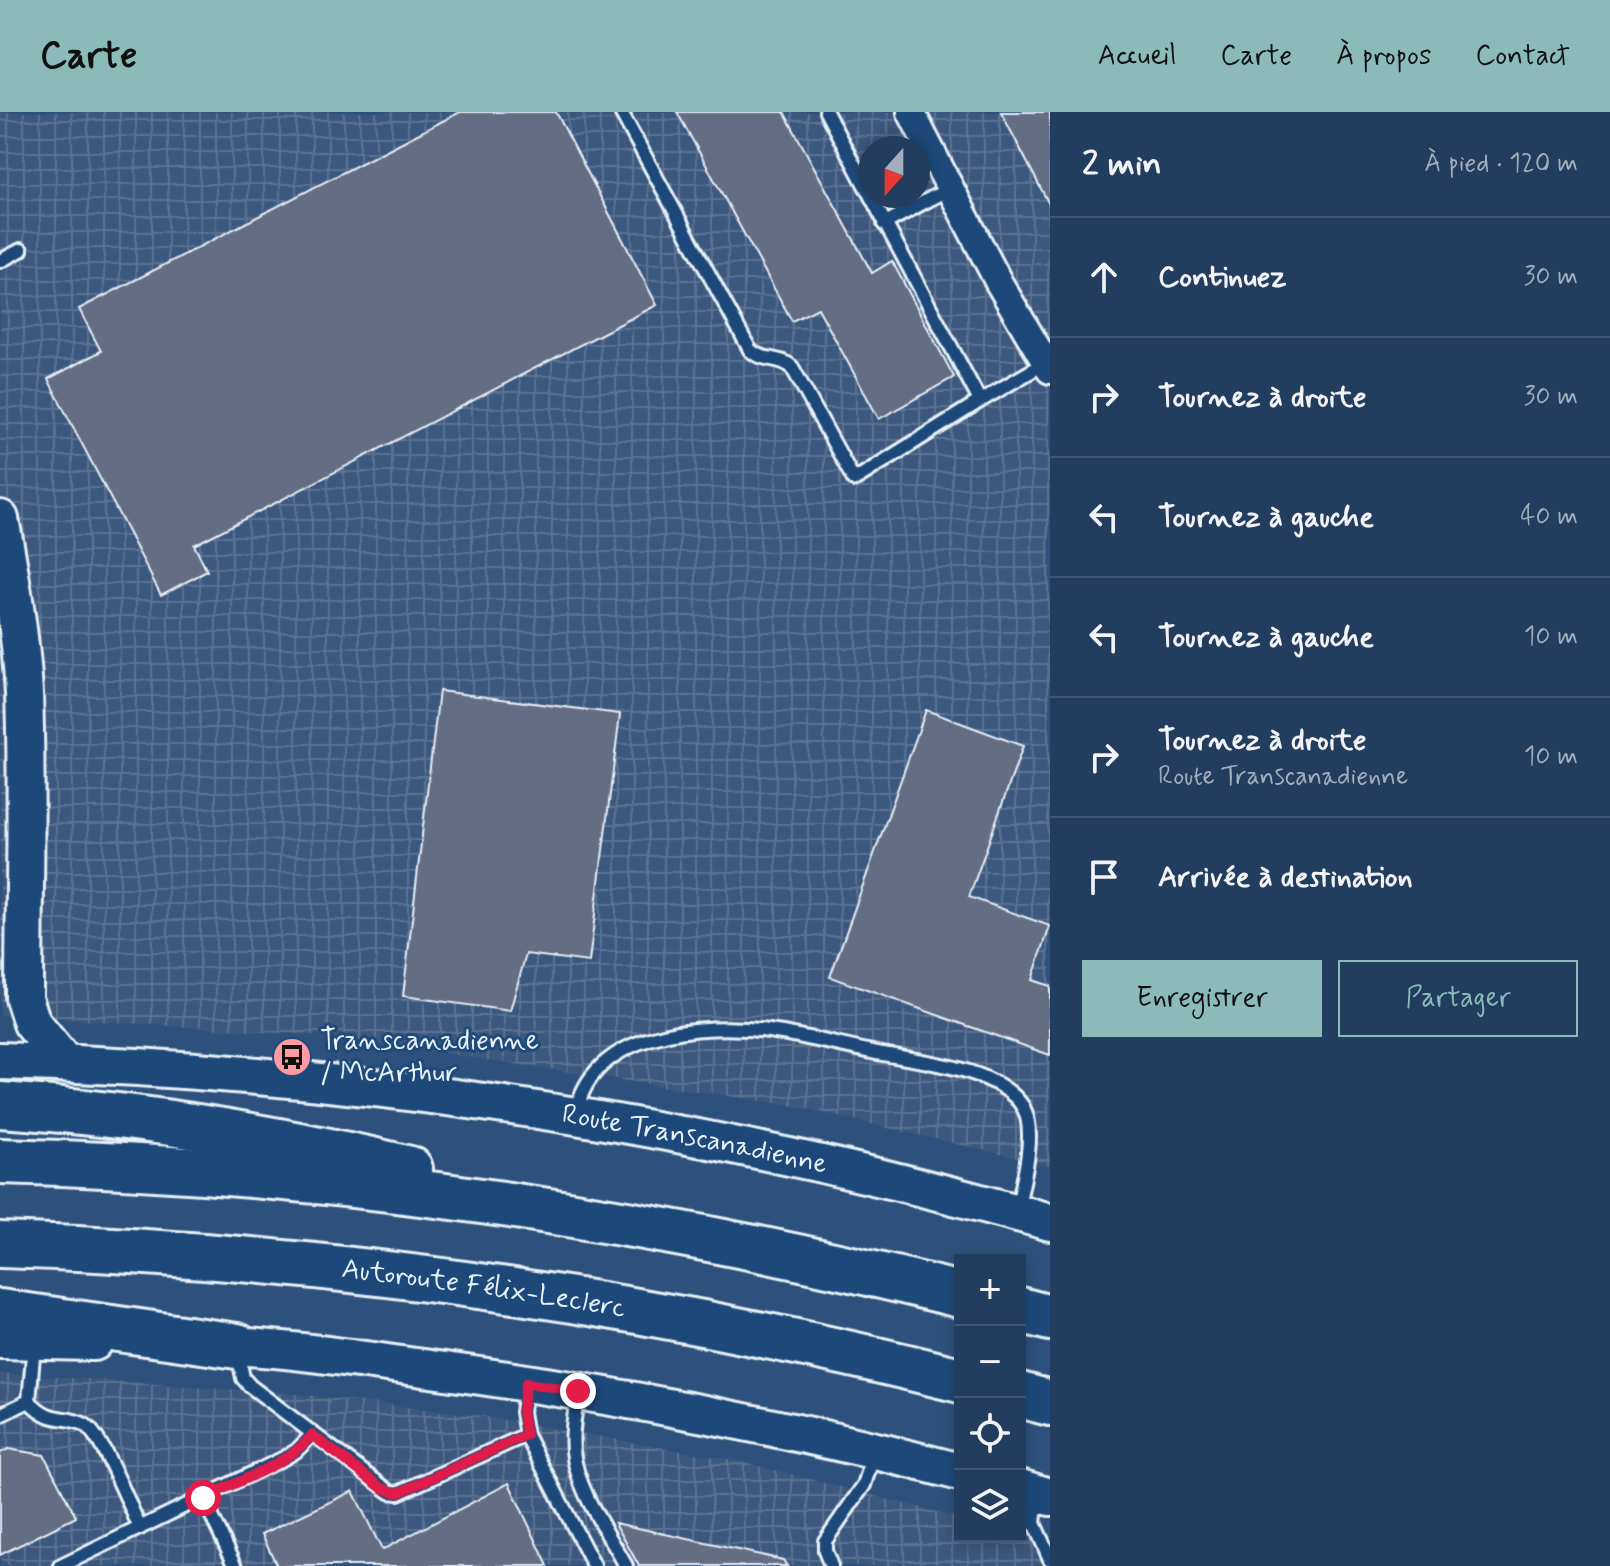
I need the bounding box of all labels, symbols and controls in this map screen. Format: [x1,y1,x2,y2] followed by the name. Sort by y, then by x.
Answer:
[40,32,137,81] text: Carte
[1098,38,1176,75] text: Accueil
[1220,38,1292,75] text: Carte
[1336,38,1431,75] text: À propos
[1475,38,1570,75] text: Contact
[858,136,930,208] north arrow
[1082,142,1162,187] text: 2 min
[1424,147,1578,181] text: À pied · 120 m
[1082,255,1126,299] icon: ahead
[1158,258,1287,297] text: Continuez
[1524,260,1578,294] text: 30 m
[1082,375,1126,419] icon: right
[1158,378,1367,417] text: Tournez à droite
[1524,380,1578,414] text: 30 m
[1082,495,1126,539] icon: left
[1158,498,1374,537] text: Tournez à gauche
[1520,500,1578,534] text: 40 m
[1082,615,1126,659] icon: left
[1158,618,1374,657] text: Tournez à gauche
[1524,620,1578,654] text: 10 m
[1158,721,1367,760] text: Tournez à droite
[1082,735,1126,779] icon: right
[1524,740,1578,774] text: 10 m
[1158,760,1408,794] text: Route Transcanadienne
[1082,855,1126,899] icon: arrive
[1158,858,1413,897] text: Arrivée à destination
[1082,960,1322,1037] button: Enregistrer
[1338,960,1578,1037] button: Partager
[320,1023,539,1092] place label: Transcanadienne / McArthur
[271,1036,313,1078] bus stop icon: Transcanadienne / McArthur
[559,1096,831,1183] street label: Route Transcanadienne
[340,1251,629,1327] street label: Autoroute Félix-Leclerc
[954,1254,1026,1542] map controls
[954,1254,1026,1326] button: +
[954,1326,1026,1398] button: −
[560,1373,596,1409] route end
[954,1398,1026,1470] button: locate
[954,1470,1026,1542] button: layers
[185,1480,221,1516] route start

